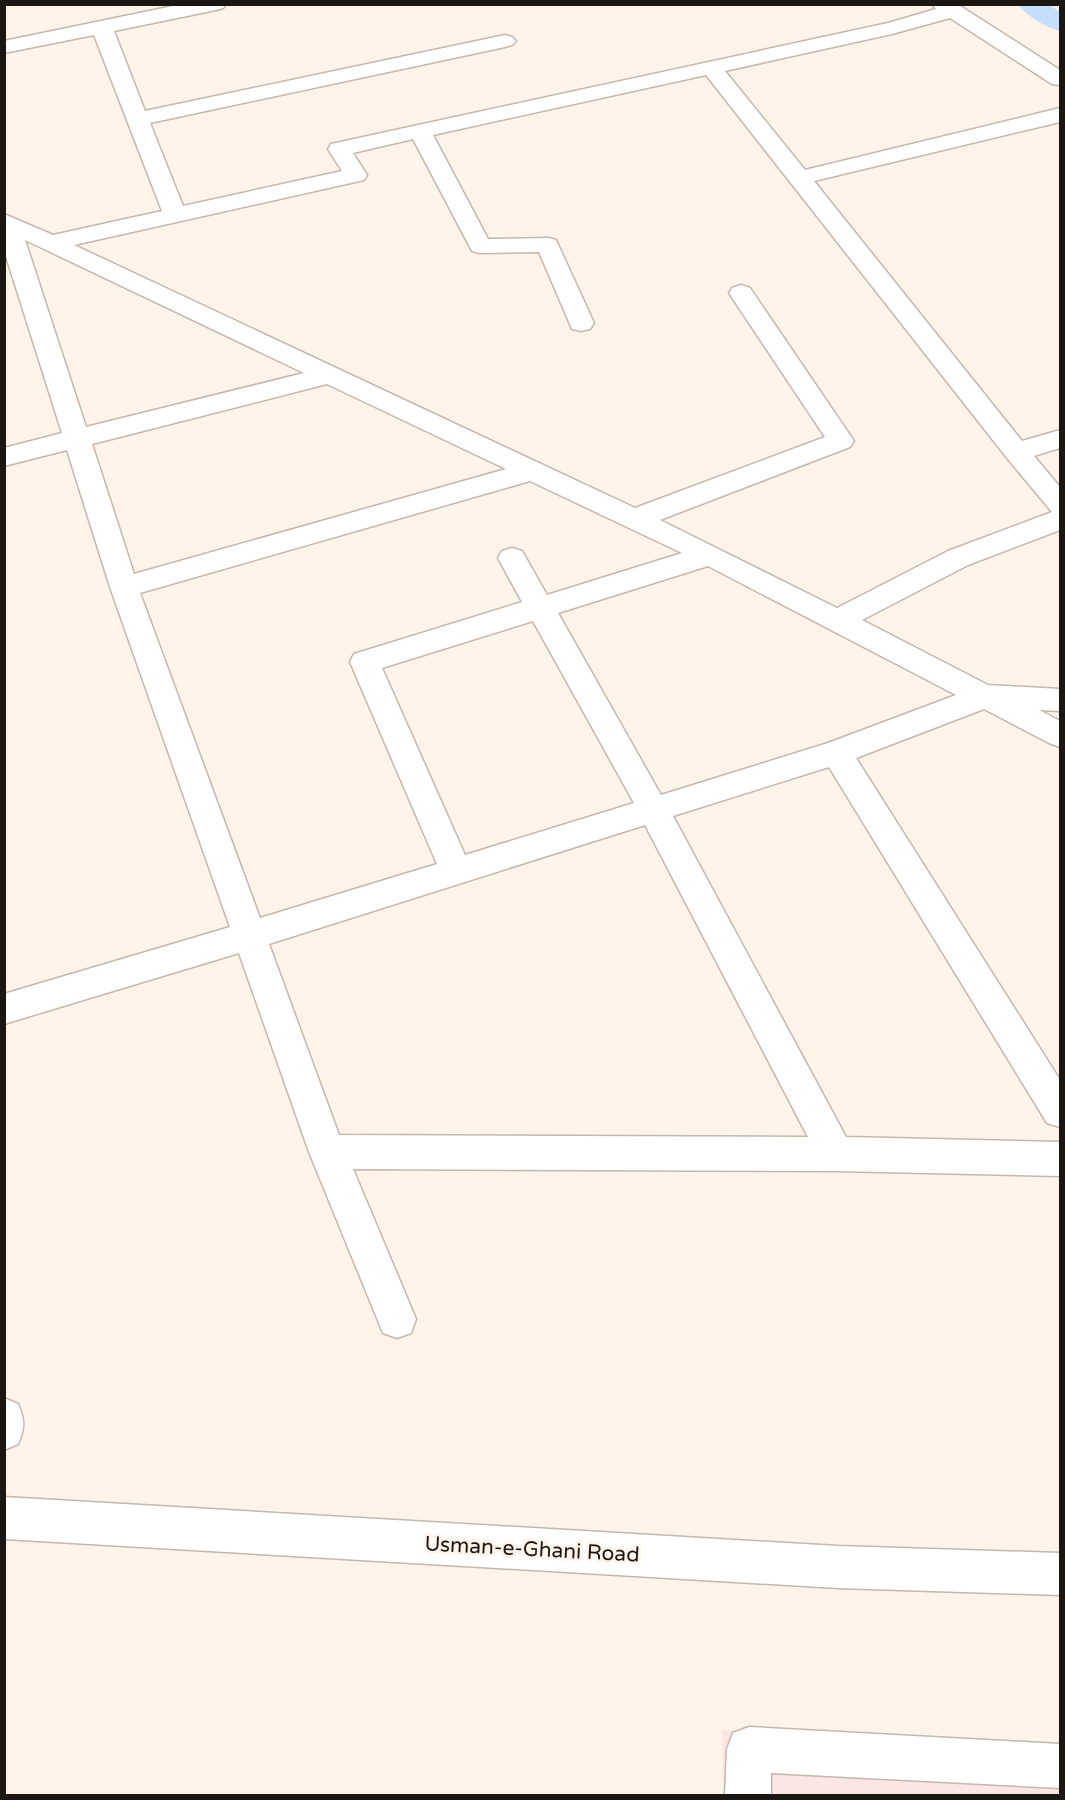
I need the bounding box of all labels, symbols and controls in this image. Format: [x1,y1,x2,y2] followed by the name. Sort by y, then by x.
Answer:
[424,1531,640,1568] street label: Usman-e-Ghani Road

